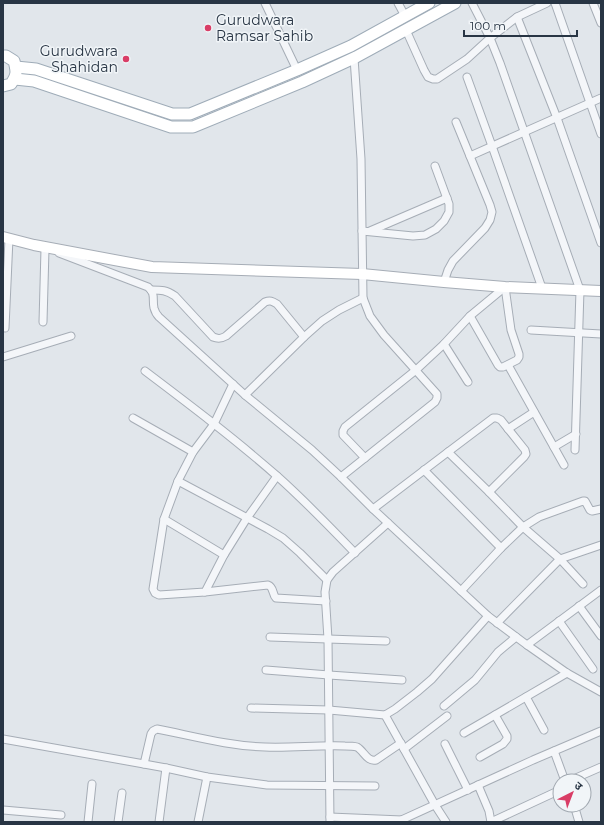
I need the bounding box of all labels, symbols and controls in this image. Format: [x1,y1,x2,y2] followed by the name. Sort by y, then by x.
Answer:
[216,11,313,45] place label: Gurudwara Ramsar Sahib
[464,12,577,38] scale bar
[470,18,506,33] text: 100 m
[203,23,213,33] marker: Gurudwara Ramsar Sahib
[40,42,118,76] place label: Gurudwara Shahidan
[121,54,131,64] marker: Gurudwara Shahidan
[552,773,592,813] north arrow
[572,778,586,793] text: उ

